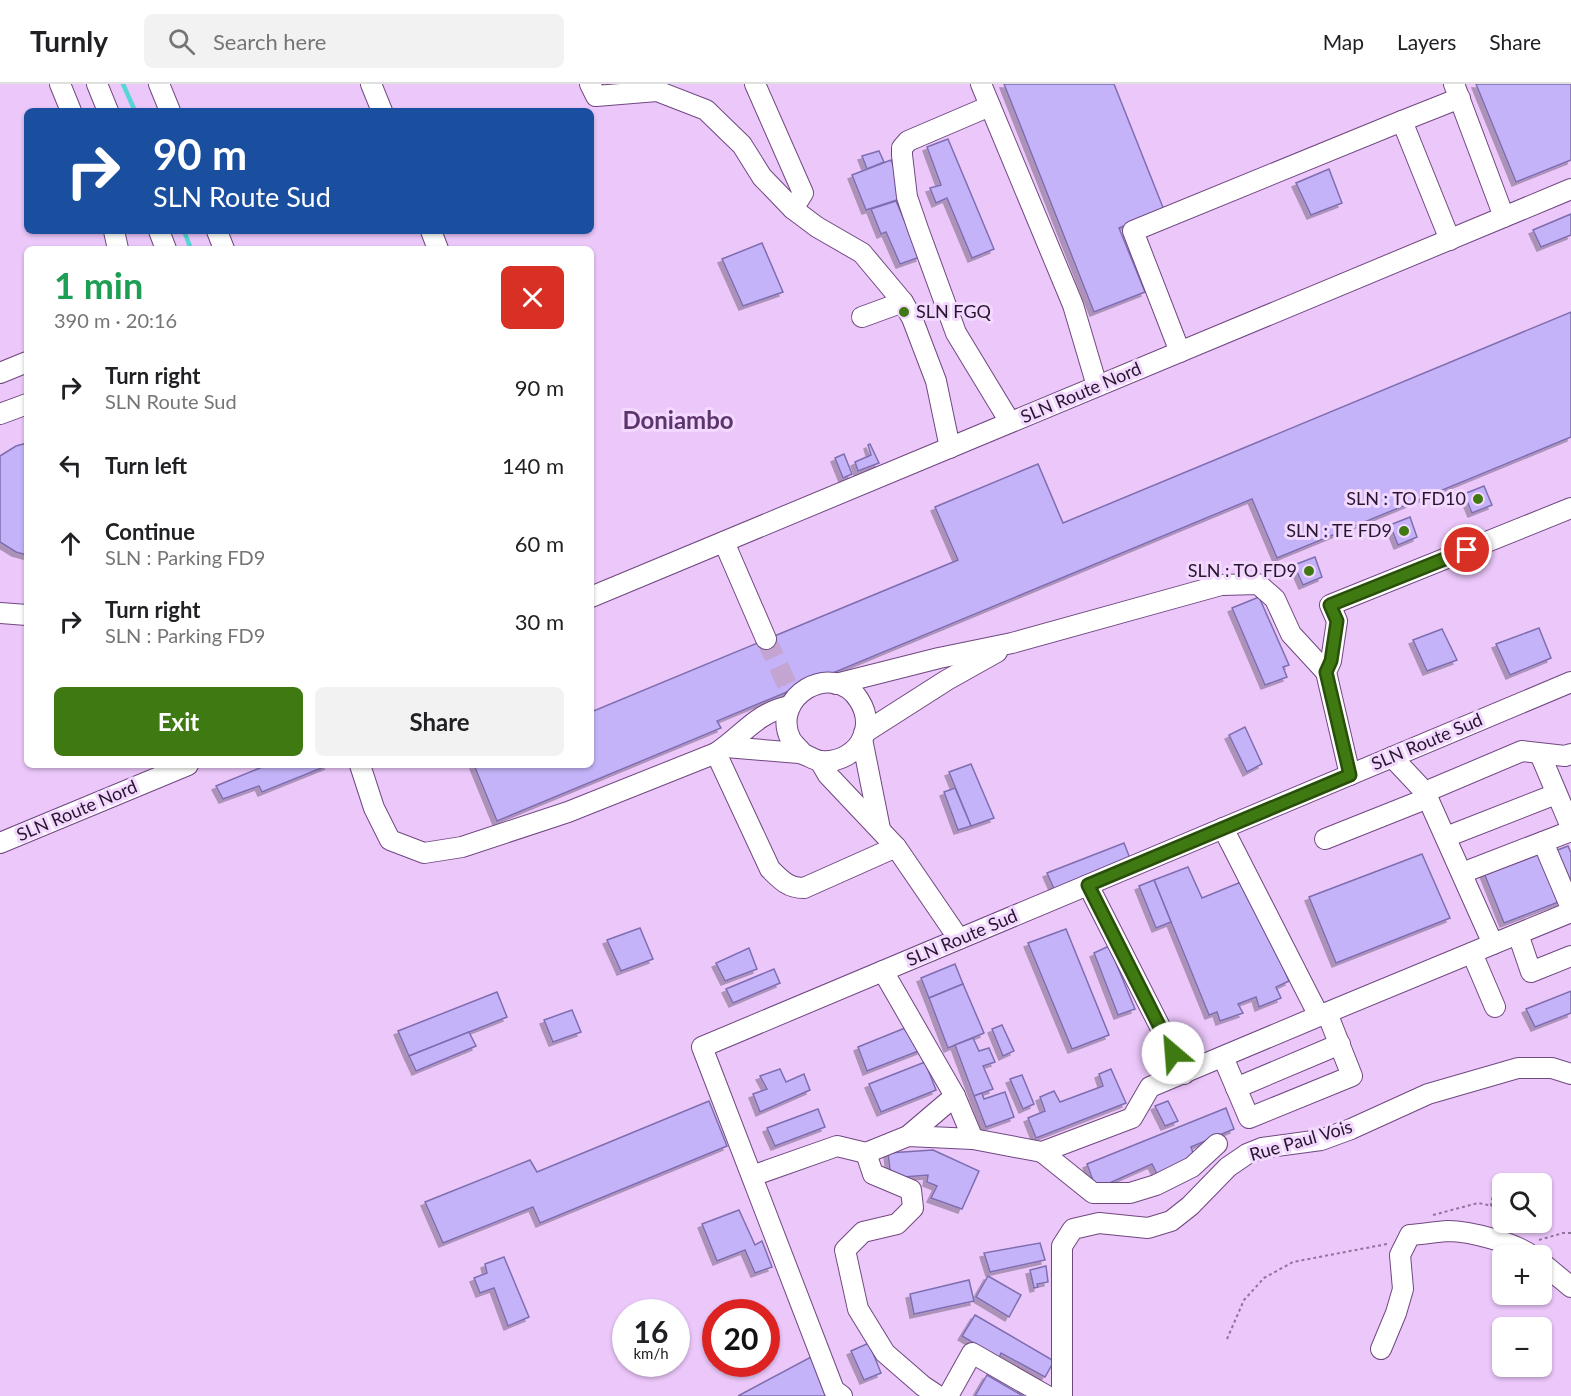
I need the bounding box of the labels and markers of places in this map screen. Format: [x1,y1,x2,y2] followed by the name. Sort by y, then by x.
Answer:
[916,300,992,322] place label: SLN FGQ
[897,305,911,319] marker: SLN FGQ
[1346,487,1466,509] place label: SLN : TO FD10
[1471,492,1485,506] marker: SLN : TO FD10
[1286,519,1392,541] place label: SLN : TE FD9
[1397,524,1411,538] marker: SLN : TE FD9
[1441,524,1492,575] pin
[1188,559,1297,581] place label: SLN : TO FD9
[1302,564,1316,578] marker: SLN : TO FD9

